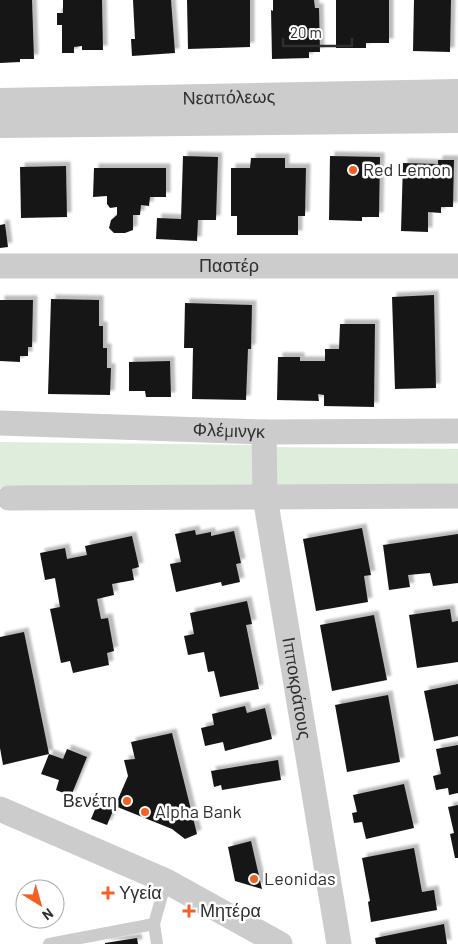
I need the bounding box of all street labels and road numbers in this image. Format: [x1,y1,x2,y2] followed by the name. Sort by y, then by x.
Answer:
[182,85,276,108] street label: Νεαπόλεως
[199,254,259,276] street label: Παστέρ
[192,418,266,442] street label: Φλέμινγκ
[278,635,317,741] street label: Ιπποκράτους

